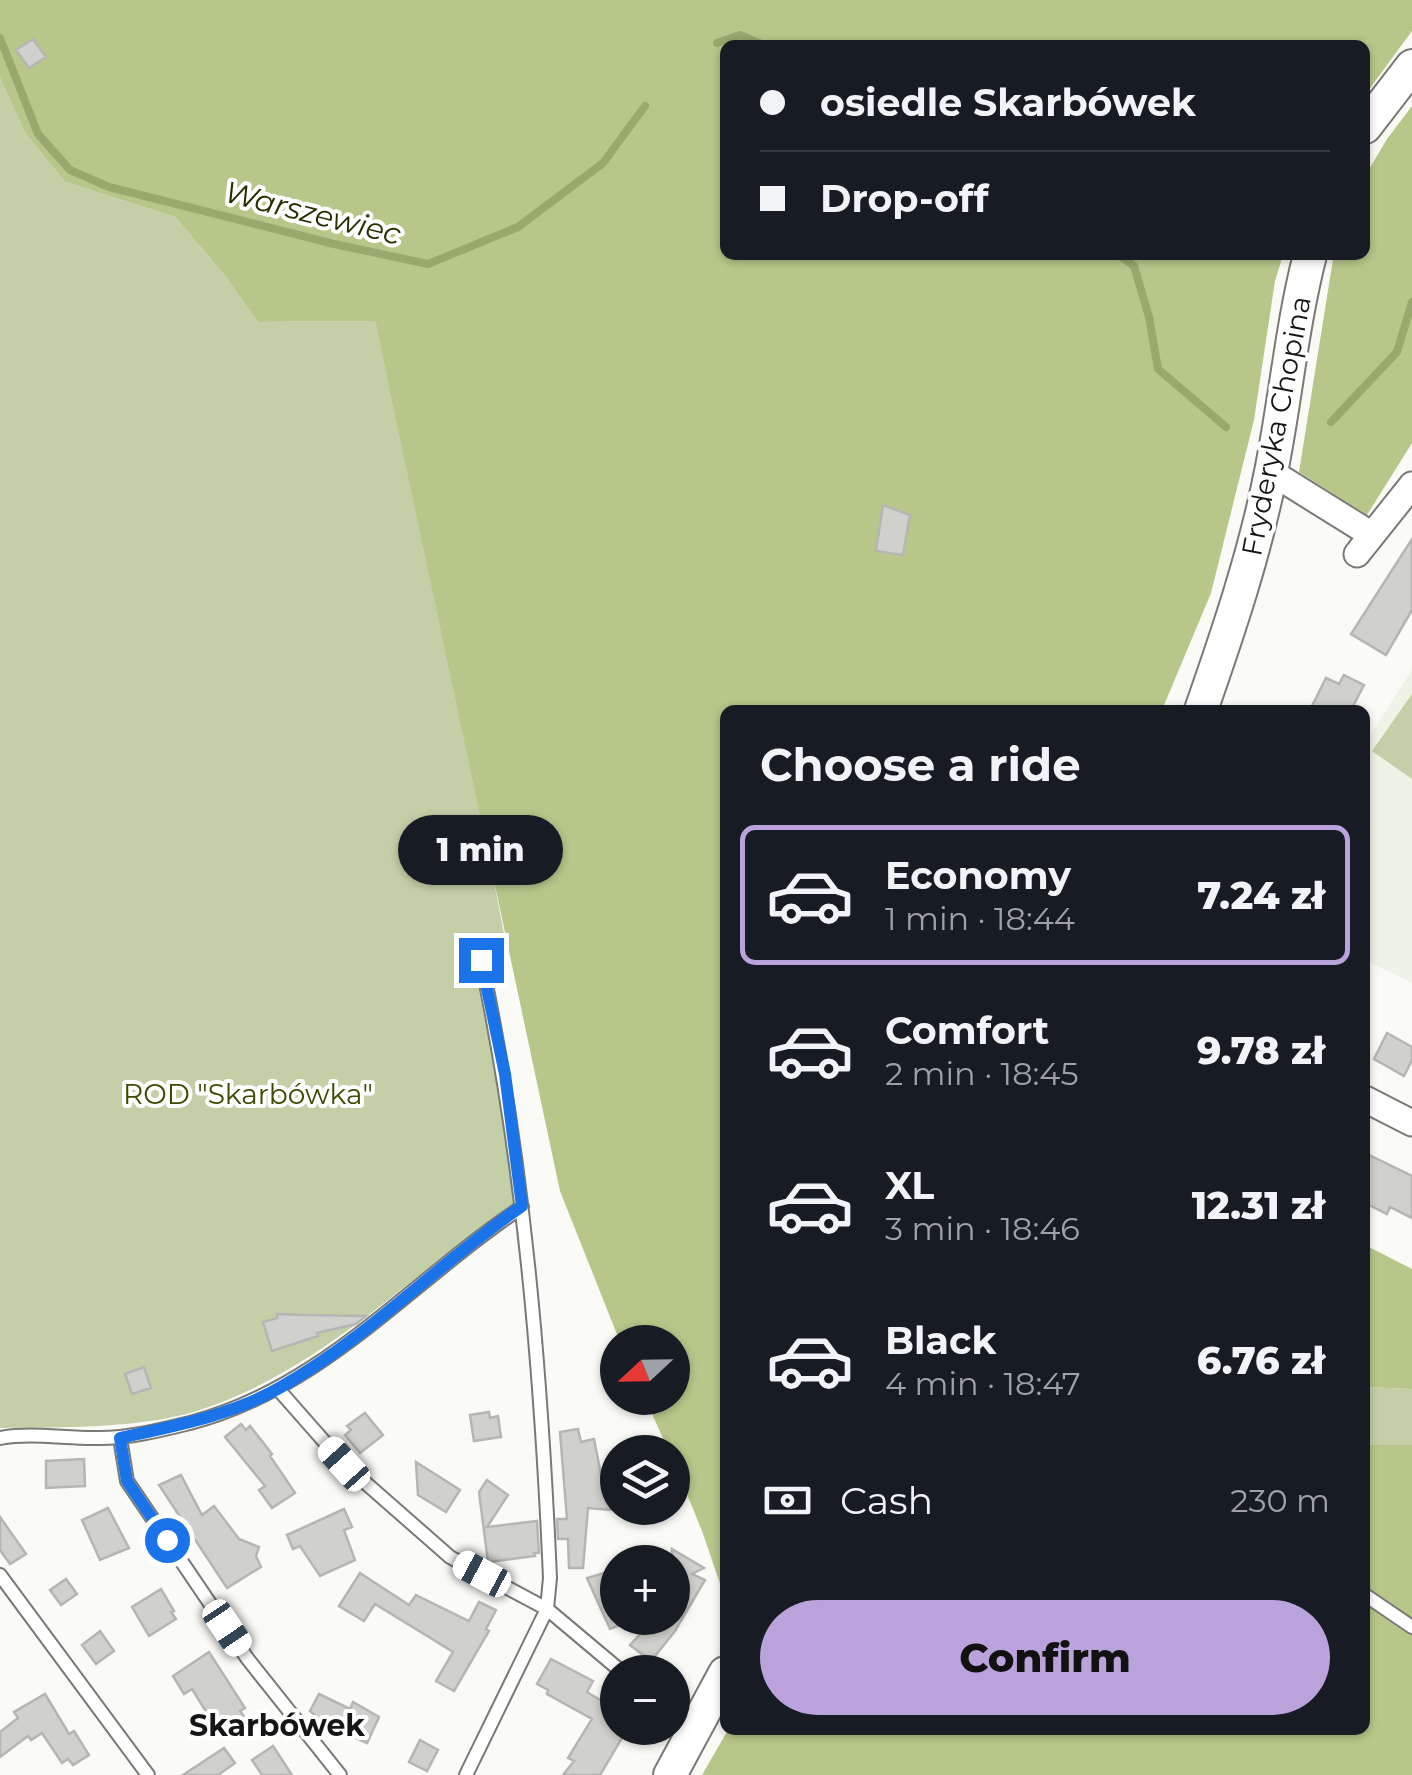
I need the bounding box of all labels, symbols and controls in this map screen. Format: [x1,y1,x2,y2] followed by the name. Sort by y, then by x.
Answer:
[820,79,1196,126] text: osiedle Skarbówek
[221,173,405,253] water label: Warszewiec
[820,175,989,222] text: Drop-off
[1234,293,1318,559] street label: Fryderyka Chopina
[760,737,1081,792] text: Choose a ride
[398,815,564,885] callout: 1 min
[436,830,525,869] text: 1 min
[765,850,855,940] icon: car
[885,852,1071,899] text: Economy
[1197,872,1325,919] text: 7.24 zł
[885,899,1075,938] text: 1 min · 18:44
[459,938,504,983] route end
[765,1005,855,1095] icon: car
[885,1007,1049,1054] text: Comfort
[1197,1027,1325,1074] text: 9.78 zł
[885,1054,1079,1093] text: 2 min · 18:45
[123,1077,373,1111] park label: ROD "Skarbówka"
[765,1160,855,1250] icon: car
[885,1162,934,1209] text: XL
[1192,1182,1325,1229] text: 12.31 zł
[885,1209,1080,1248] text: 3 min · 18:46
[765,1315,855,1405] icon: car
[885,1317,996,1364] text: Black
[600,1325,690,1415] north arrow
[600,1325,690,1745] map controls
[1197,1337,1325,1384] text: 6.76 zł
[885,1364,1081,1403] text: 4 min · 18:47
[313,1432,375,1496] car
[600,1435,690,1525] button: layers
[760,1473,815,1528] icon: cash
[840,1477,933,1524] text: Cash
[1230,1481,1330,1520] text: 230 m
[145,1518,190,1563] route start
[600,1545,690,1635] button: +
[448,1547,516,1601] car
[198,1595,256,1661] car
[760,1600,1330,1715] button: Confirm
[600,1655,690,1745] button: −
[189,1707,365,1744] district label: Skarbówek

